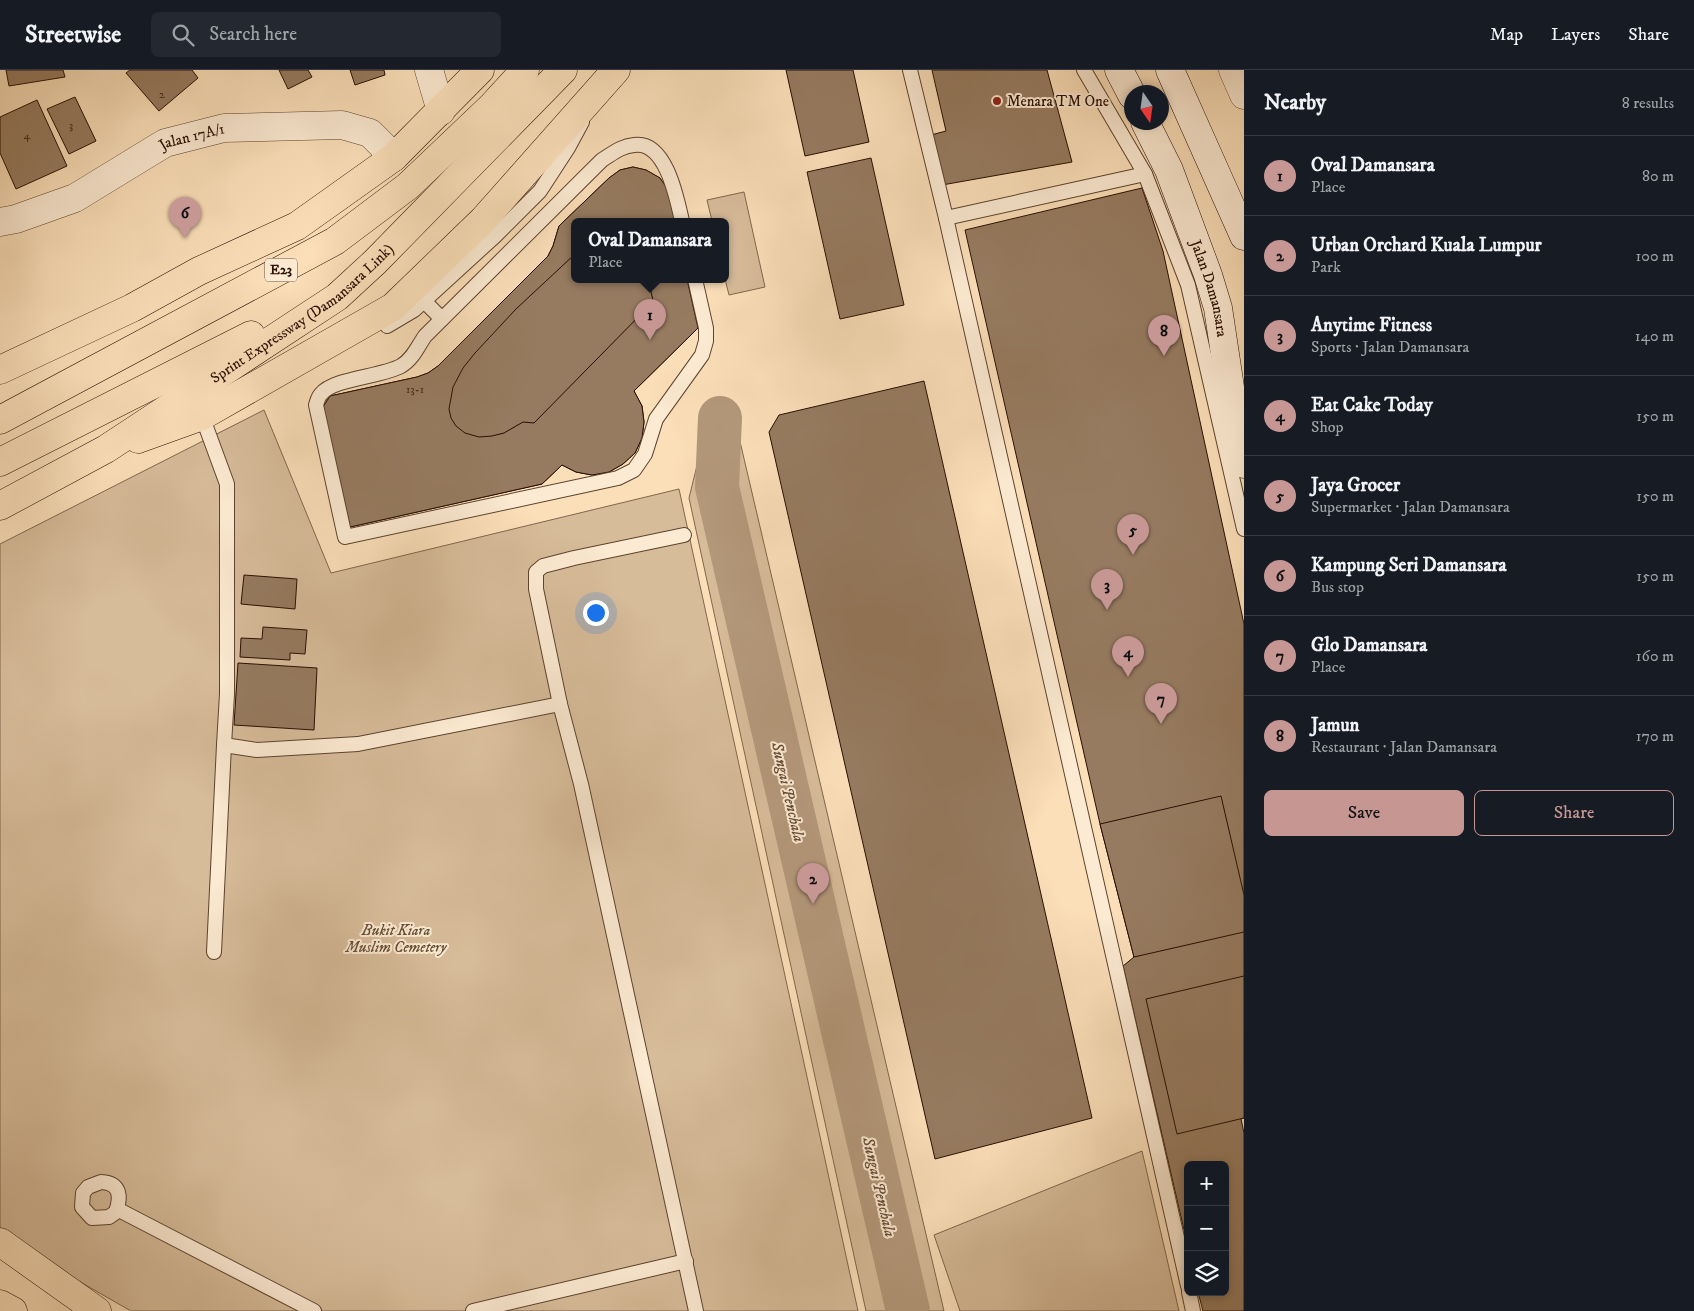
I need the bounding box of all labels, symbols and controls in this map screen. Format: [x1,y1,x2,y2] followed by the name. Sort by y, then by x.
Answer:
[151,12,501,57] search box
[25,20,121,50] text: Streetwise
[169,21,197,49] icon: search
[209,23,297,46] text: Search here
[1490,24,1523,46] text: Map
[1551,24,1600,46] text: Layers
[1628,24,1669,46] text: Share
[1124,85,1169,130] north arrow
[159,87,165,102] house number: 2
[1264,90,1326,116] text: Nearby
[1007,92,1109,111] place label: Menara TM One
[1622,93,1674,113] text: 8 results
[991,95,1003,107] marker: Menara TM One
[69,118,73,133] house number: 3
[153,119,226,155] street label: Jalan 17A/1
[24,128,32,143] house number: 4
[1311,154,1435,177] text: Oval Damansara
[1277,166,1283,186] text: 1
[1642,166,1674,186] text: 80 m
[1311,177,1345,197] text: Place
[169,197,201,238] pin: 6
[571,218,729,283] popup
[588,229,712,252] text: Oval Damansara
[1311,234,1542,257] text: Urban Orchard Kuala Lumpur
[1186,235,1232,339] street label: Jalan Damansara
[207,239,397,387] street label: Sprint Expressway (Damansara Link)
[1276,246,1284,266] text: 2
[1636,246,1674,266] text: 100 m
[588,252,622,272] text: Place
[1311,257,1341,277] text: Park
[265,258,297,282] road number: E23
[634,299,666,340] pin: 1
[1311,314,1432,337] text: Anytime Fitness
[1148,315,1180,356] pin: 8
[1277,326,1283,346] text: 3
[1635,326,1674,346] text: 140 m
[1311,337,1469,357] text: Sports · Jalan Damansara
[406,382,424,397] house number: 13-1
[1311,394,1433,417] text: Eat Cake Today
[1275,406,1285,426] text: 4
[1636,406,1674,426] text: 150 m
[1311,417,1344,437] text: Shop
[1311,474,1400,497] text: Jaya Grocer
[1276,486,1284,506] text: 5
[1636,486,1674,506] text: 150 m
[1311,497,1510,517] text: Supermarket · Jalan Damansara
[1117,514,1149,555] pin: 5
[1311,554,1507,577] text: Kampung Seri Damansara
[1276,566,1284,586] text: 6
[1636,566,1674,586] text: 150 m
[1091,569,1123,610] pin: 3
[1311,577,1364,597] text: Bus stop
[583,600,609,626] your location
[1311,634,1427,657] text: Glo Damansara
[1112,636,1144,677] pin: 4
[1276,646,1284,666] text: 7
[1636,646,1674,666] text: 160 m
[1311,657,1345,677] text: Place
[1145,683,1177,724] pin: 7
[1311,714,1360,737] text: Jamun
[1276,726,1284,746] text: 8
[1636,726,1674,746] text: 170 m
[1311,737,1497,757] text: Restaurant · Jalan Damansara
[767,739,809,844] water label: Sungai Penchala
[1264,790,1464,836] button: Save
[1474,790,1674,836] button: Share
[797,863,829,904] pin: 2
[345,921,447,957] park label: Bukit Kiara Muslim Cemetery
[858,1134,900,1239] water label: Sungai Penchala
[1184,1161,1229,1296] map controls
[1184,1161,1229,1206] button: +
[1184,1206,1229,1251] button: −
[1184,1251,1229,1296] button: layers

